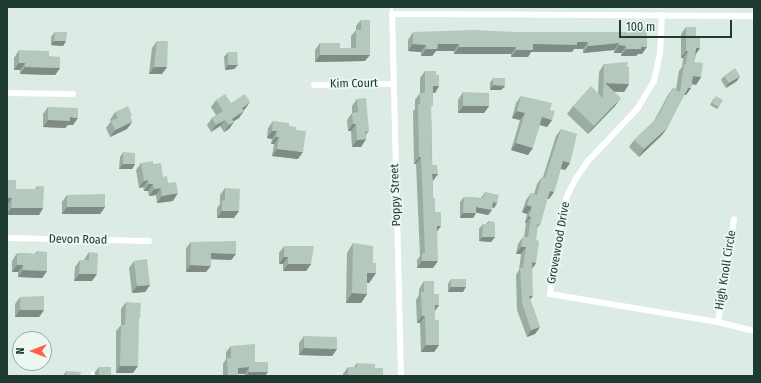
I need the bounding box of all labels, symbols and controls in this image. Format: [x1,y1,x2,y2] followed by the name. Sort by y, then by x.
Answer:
[621,12,734,38] scale bar
[626,20,655,34] text: 100 m
[330,76,378,92] street label: Kim Court
[388,163,404,227] street label: Poppy Street
[545,201,573,285] street label: Grovewood Drive
[713,229,739,311] street label: High Knoll Circle
[49,232,107,248] street label: Devon Road
[12,331,52,371] north arrow
[14,348,27,354] text: N

